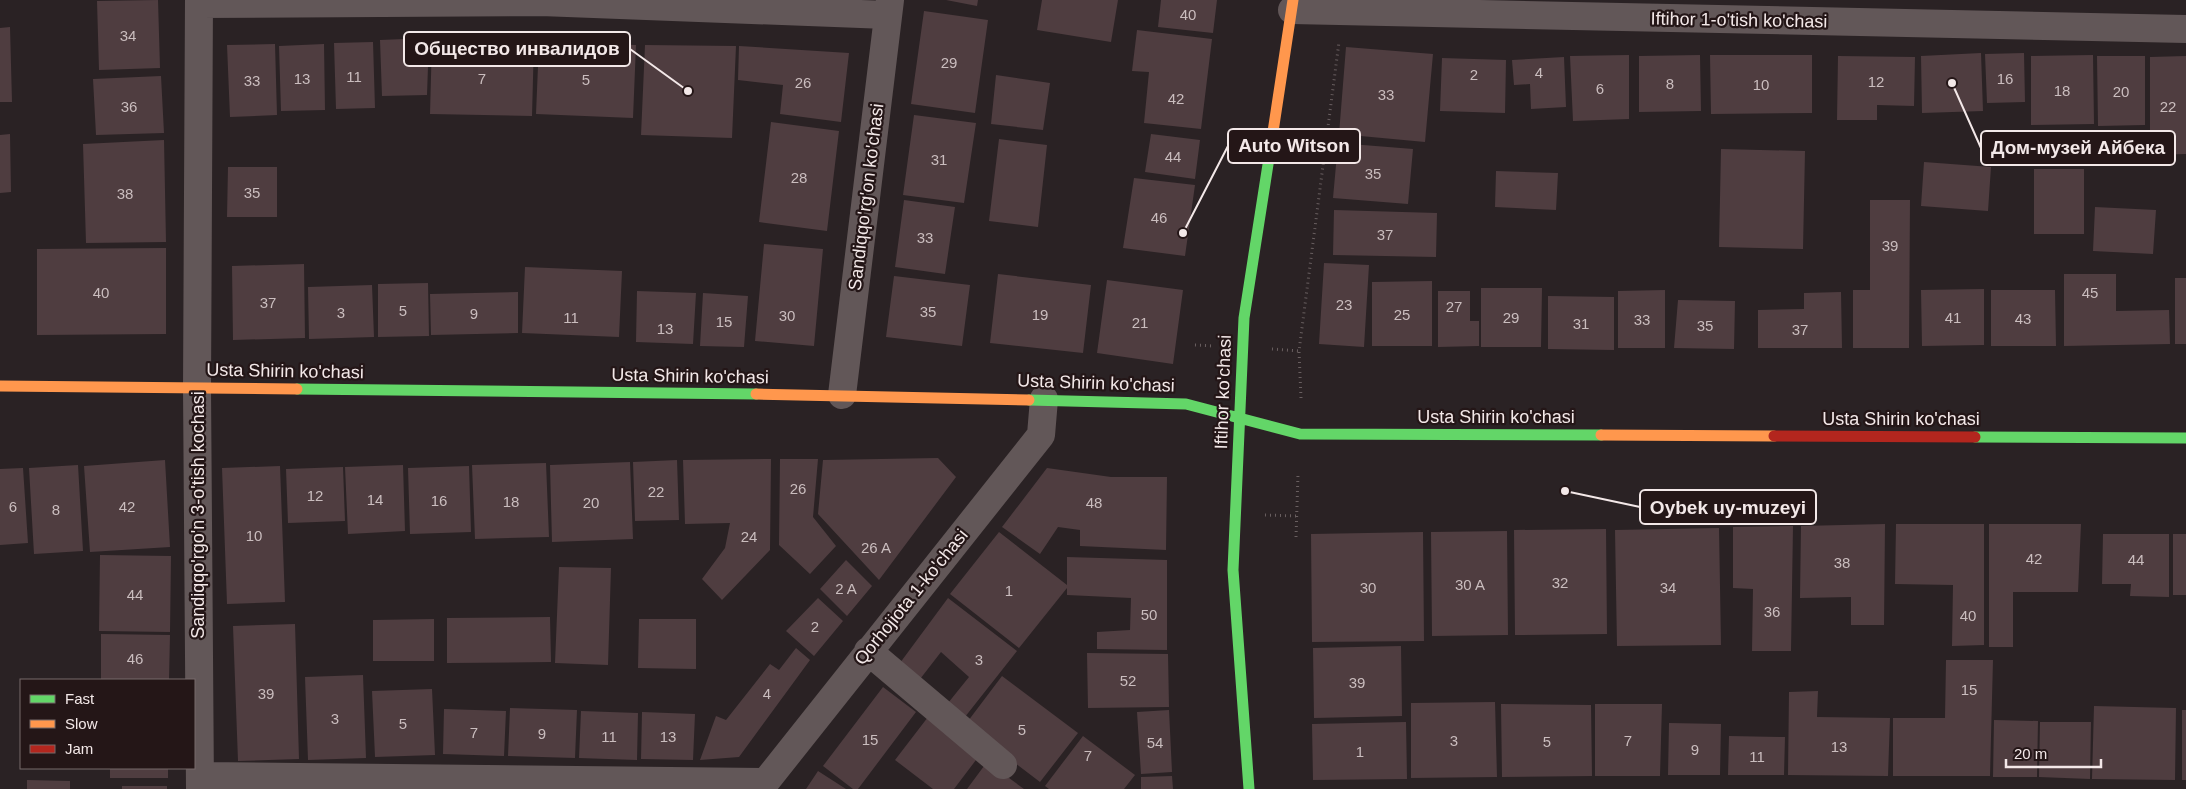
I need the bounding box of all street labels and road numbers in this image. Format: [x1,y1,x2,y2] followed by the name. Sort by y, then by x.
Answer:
[1650,8,1828,32] street label: Iftihor 1-o'tish ko'chasi
[845,102,887,292] street label: Sandiqqo'rg'on ko'chasi
[1211,334,1235,450] street label: Iftihor ko'chasi
[206,360,364,382] street label: Usta Shirin ko'chasi
[611,365,769,387] street label: Usta Shirin ko'chasi
[1017,370,1175,396] street label: Usta Shirin ko'chasi
[188,391,208,639] street label: Sandiqqo'rgo'n 3-o'tish kochasi
[1417,407,1575,427] street label: Usta Shirin ko'chasi
[1822,409,1980,429] street label: Usta Shirin ko'chasi
[850,525,972,669] street label: Qorhojiota 1-ko'chasi

